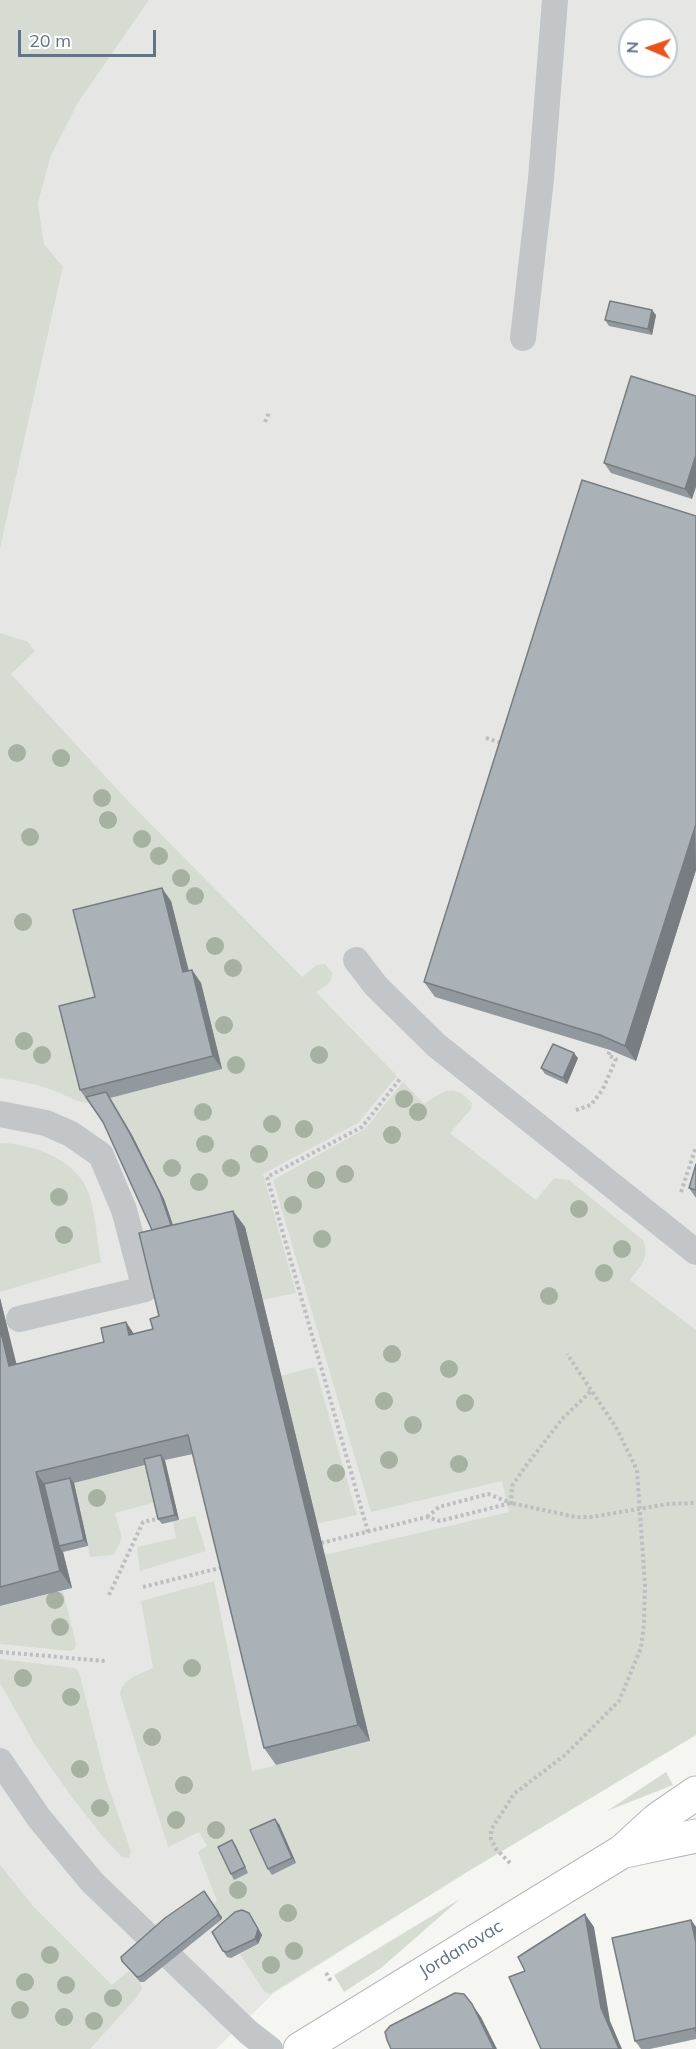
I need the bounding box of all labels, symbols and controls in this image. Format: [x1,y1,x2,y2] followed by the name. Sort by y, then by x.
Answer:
[21,18,159,56] scale bar
[618,18,678,78] north arrow
[29,29,71,52] text: 20 m
[622,41,642,54] text: N
[415,1916,507,1982] street label: Jordanovac

